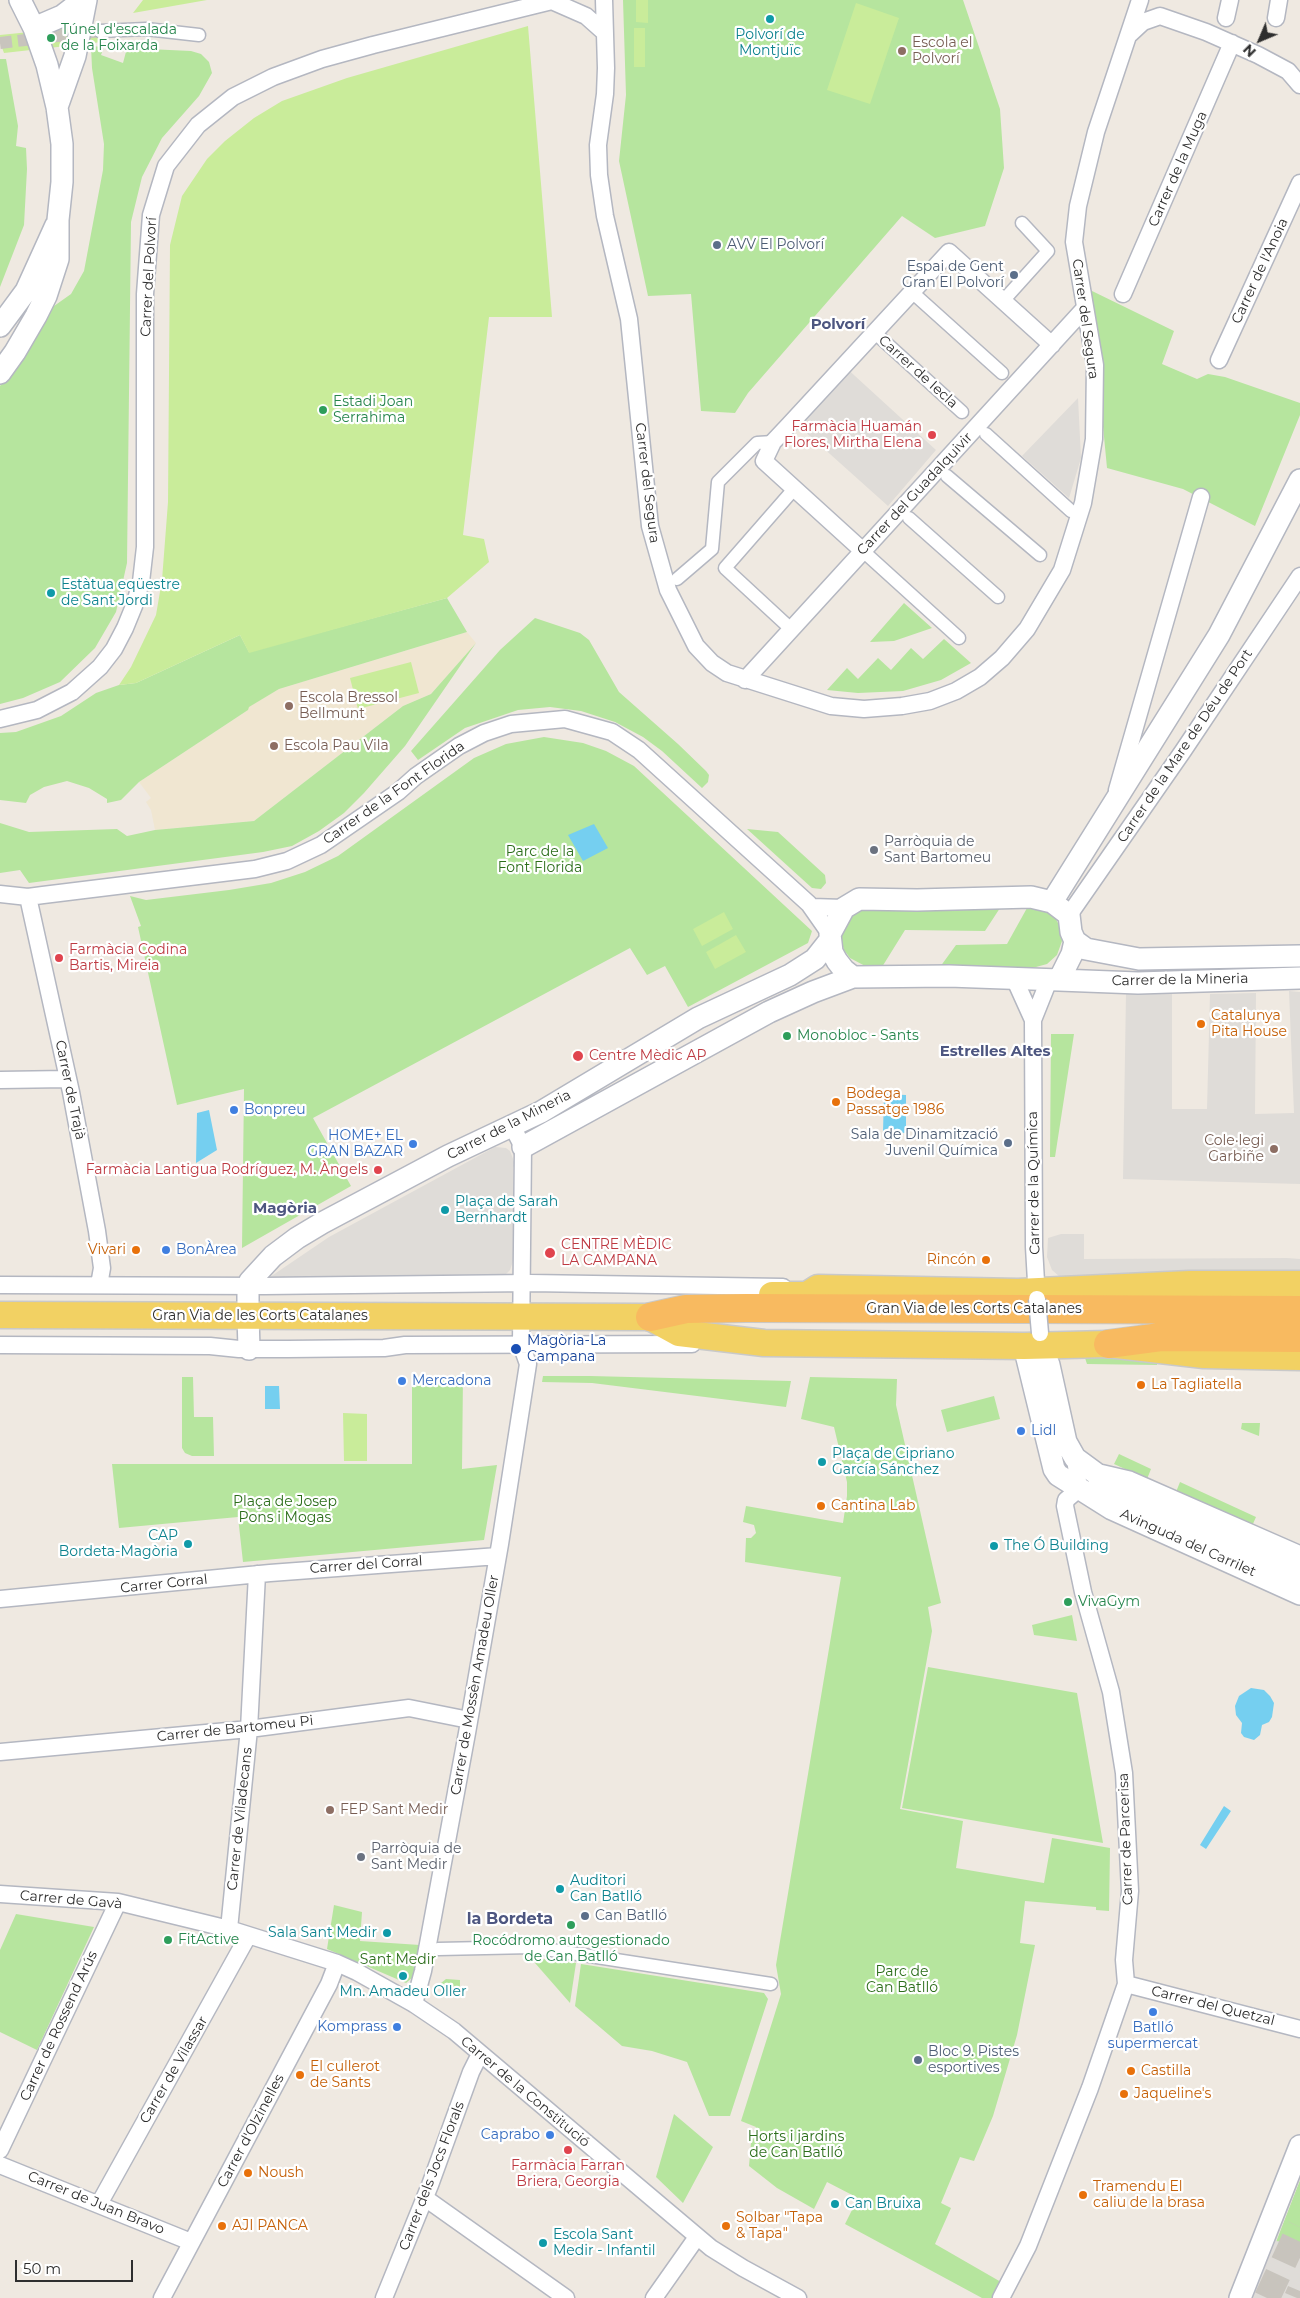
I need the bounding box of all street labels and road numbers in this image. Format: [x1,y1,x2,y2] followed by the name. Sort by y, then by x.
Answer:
[1145,109,1211,229] street label: Carrer de la Muga
[1228,215,1292,327] street label: Carrer de l'Anoia
[137,217,161,337] street label: Carrer del Polvorí
[1068,258,1102,380] street label: Carrer del Segura
[875,332,961,412] street label: Carrer de Iecla
[631,422,663,544] street label: Carrer del Segura
[854,429,976,559] street label: Carrer del Guadalquivir
[1114,646,1256,846] street label: Carrer de la Mare de Déu de Port
[320,738,468,848] street label: Carrer de la Font Florida
[1112,970,1248,990] street label: Carrer de la Mineria
[51,1039,89,1141] street label: Carrer de Trajà
[444,1086,574,1164] street label: Carrer de la Mineria
[1024,1111,1044,1255] street label: Carrer de la Química
[866,1301,1082,1317] street label: Gran Via de les Corts Catalanes
[152,1308,368,1324] street label: Gran Via de les Corts Catalanes
[1117,1505,1259,1581] street label: Avinguda del Carrilet
[309,1553,423,1577] street label: Carrer del Corral
[120,1571,208,1597] street label: Carrer Corral
[447,1574,503,1796] street label: Carrer de Mossèn Amadeu Oller
[156,1712,314,1746] street label: Carrer de Bartomeu Pi
[224,1746,256,1892] street label: Carrer de Viladecans
[1115,1773,1137,1905] street label: Carrer de Parcerisa
[19,1887,123,1913] street label: Carrer de Gavà
[17,1948,101,2104] street label: Carrer de Rossend Arús
[1150,1983,1276,2029] street label: Carrer del Quetzal
[136,2013,212,2127] street label: Carrer de Vilassar
[457,2033,593,2151] street label: Carrer de la Constitució
[214,2071,288,2191] street label: Carrer d'Olzinelles
[396,2099,468,2253] street label: Carrer dels Jocs Florals
[25,2168,167,2238] street label: Carrer de Juan Bravo

